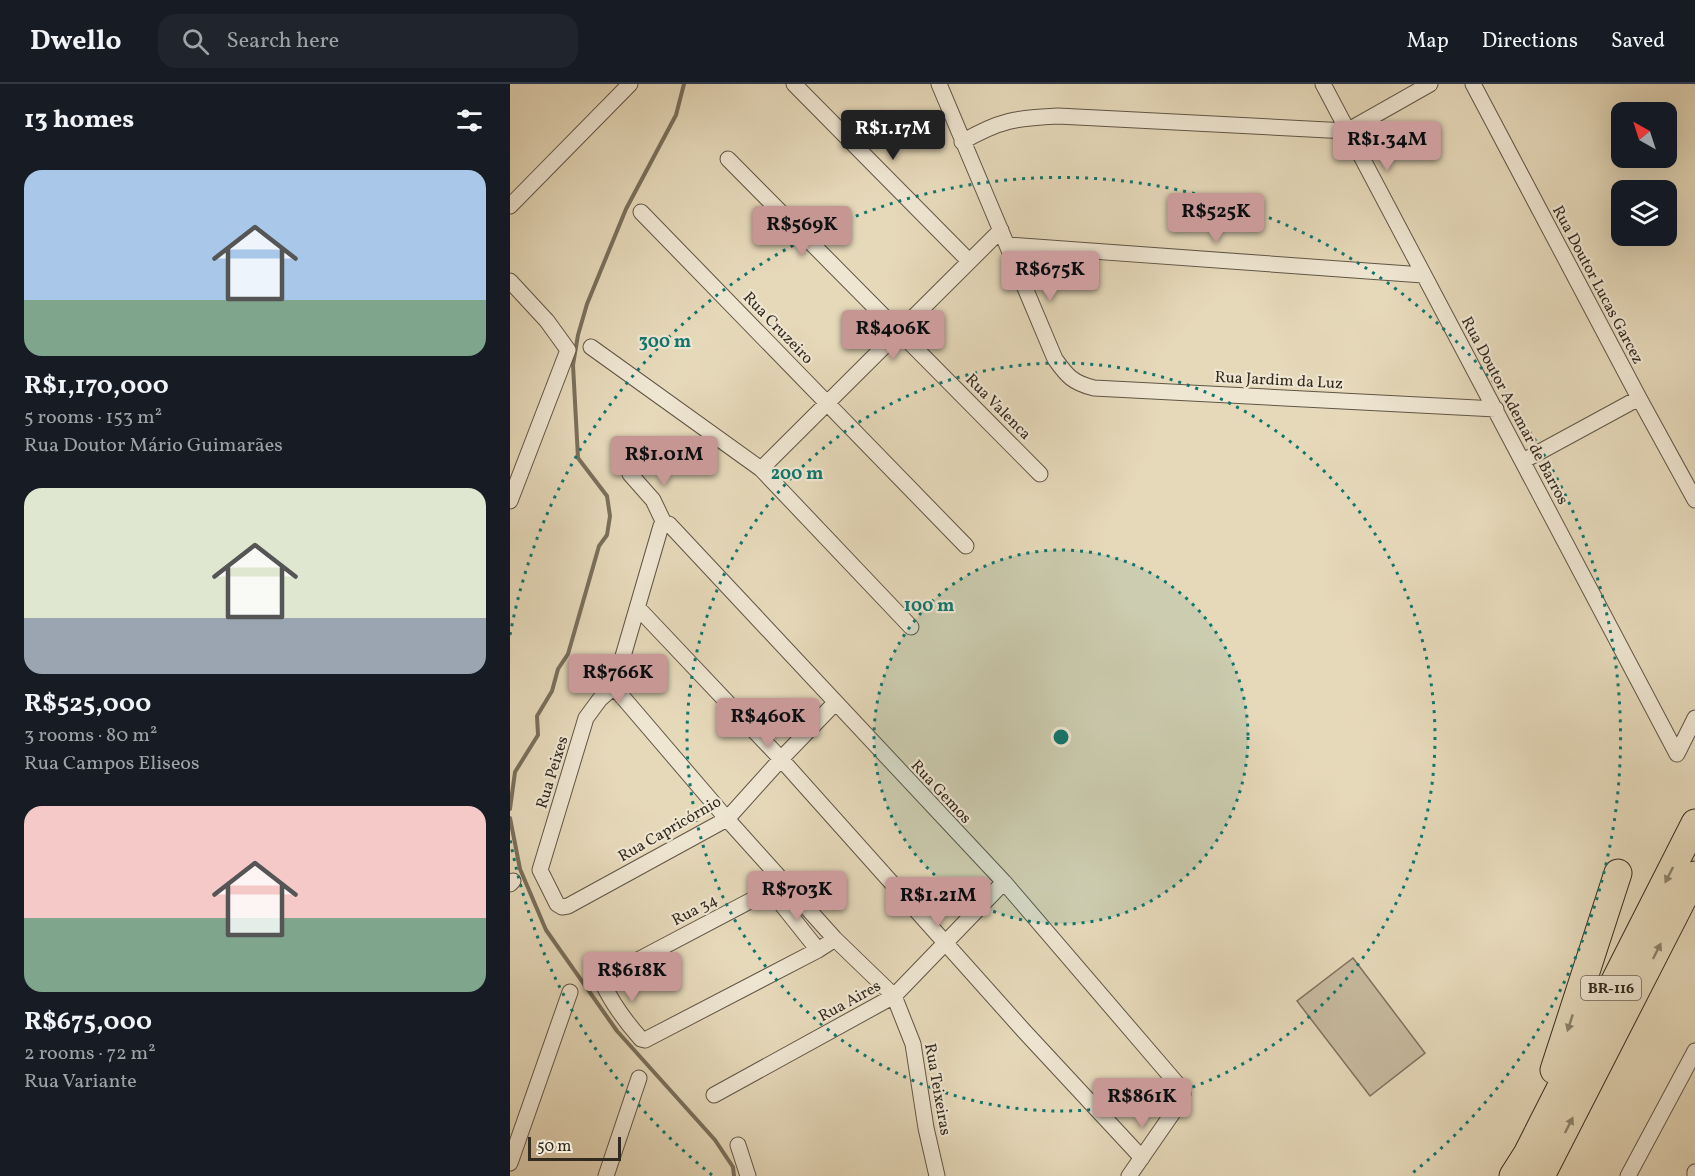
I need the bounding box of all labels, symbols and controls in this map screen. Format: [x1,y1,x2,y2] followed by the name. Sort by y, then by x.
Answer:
[158,14,578,68] search box
[30,22,122,61] text: Dwello
[179,25,212,58] icon: search
[227,26,339,57] text: Search here
[1407,27,1449,56] text: Map
[1482,27,1578,56] text: Directions
[1611,27,1665,56] text: Saved
[24,102,134,138] text: 13 homes
[1611,102,1677,168] north arrow
[1611,102,1677,246] map controls
[453,104,486,137] icon: filters
[838,110,948,161] pin: R$1.17M
[855,115,931,143] text: R$1.17M
[1332,121,1442,172] pin: R$1.34M
[1347,126,1427,154] text: R$1.34M
[1611,180,1677,246] button: layers
[1167,193,1265,244] pin: R$525K
[1181,198,1251,226] text: R$525K
[1546,202,1648,368] street label: Rua Doutor Lucas Garcez
[753,206,851,257] pin: R$569K
[201,209,309,317] icon: home
[766,211,838,239] text: R$569K
[1001,251,1099,302] pin: R$675K
[1015,256,1085,284] text: R$675K
[737,287,818,369] street label: Rua Cruzeiro
[844,310,942,361] pin: R$406K
[1455,313,1573,509] street label: Rua Doutor Ademar de Barros
[856,315,930,343] text: R$406K
[639,330,691,355] text: 300 m
[1214,367,1344,395] street label: Rua Jardim da Luz
[24,368,169,404] text: R$1,170,000
[960,370,1036,445] street label: Rua Valenca
[24,404,162,432] text: 5 rooms · 153 m²
[24,432,283,460] text: Rua Doutor Mário Guimarães
[609,436,719,487] pin: R$1.01M
[625,441,703,469] text: R$1.01M
[771,462,823,487] text: 200 m
[201,527,309,635] icon: home
[904,594,954,619] text: 100 m
[569,654,667,705] pin: R$766K
[583,659,654,687] text: R$766K
[24,686,151,722] text: R$525,000
[719,698,817,749] pin: R$460K
[730,703,806,731] text: R$460K
[24,722,157,750] text: 3 rooms · 80 m²
[1051,727,1071,747] centre of rings
[531,733,574,812] street label: Rua Peixes
[24,750,200,778] text: Rua Campos Eliseos
[905,756,976,829] street label: Rua Gemos
[614,791,726,868] street label: Rua Capricórnio
[201,845,309,953] icon: home
[1664,866,1673,883] one-way arrow
[748,871,846,922] pin: R$703K
[762,876,832,904] text: R$703K
[883,877,993,928] pin: R$1.21M
[900,882,976,910] text: R$1.21M
[668,890,722,932] street label: Rua 34
[1653,942,1662,959] one-way arrow
[583,952,681,1003] pin: R$618K
[597,957,667,985] text: R$618K
[815,975,885,1028] street label: Rua Aires
[1581,976,1641,1000] road number: BR-116
[24,1004,152,1040] text: R$675,000
[1565,1014,1574,1032] one-way arrow
[24,1040,156,1068] text: 2 rooms · 72 m²
[918,1042,956,1137] street label: Rua Teixeiras
[24,1068,137,1096] text: Rua Variante
[1093,1078,1191,1129] pin: R$861K
[1107,1083,1177,1111] text: R$861K
[1564,1116,1574,1133] one-way arrow
[528,1134,621,1162] scale bar
[537,1136,571,1158] text: 50 m

